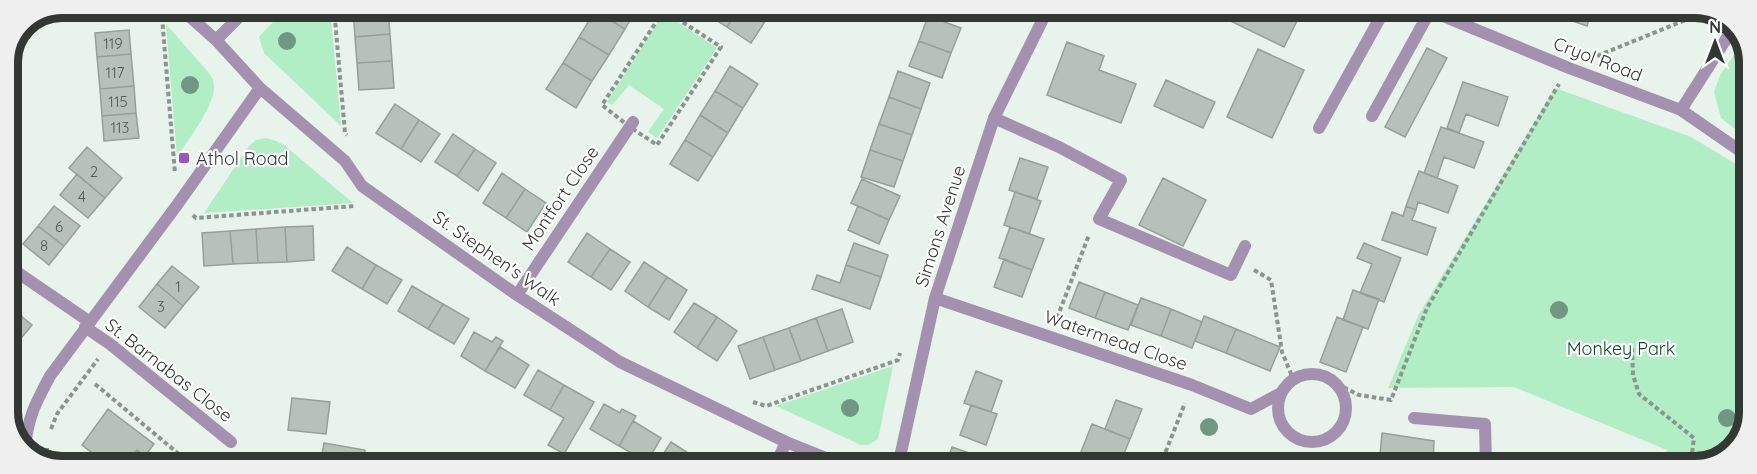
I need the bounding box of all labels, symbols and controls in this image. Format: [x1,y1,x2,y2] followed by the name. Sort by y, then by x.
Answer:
[1685,12,1745,72] north arrow
[1709,17,1721,37] text: N
[1550,32,1646,86] street label: Cryol Road
[103,34,123,53] house number: 119
[106,63,125,82] house number: 117
[108,92,128,111] house number: 115
[111,118,130,137] house number: 113
[516,141,604,255] street label: Montfort Close
[196,147,288,170] place label: Athol Road
[177,151,191,165] marker: Athol Road
[90,162,98,181] house number: 2
[910,162,970,290] street label: Simons Avenue
[78,187,86,206] house number: 4
[429,205,565,311] street label: St. Stephen's Walk
[55,217,63,236] house number: 6
[40,236,48,255] house number: 8
[175,277,181,296] house number: 1
[157,297,165,316] house number: 3
[1041,305,1191,375] street label: Watermead Close
[101,313,237,427] street label: St. Barnabas Close
[1567,337,1675,360] park label: Monkey Park

